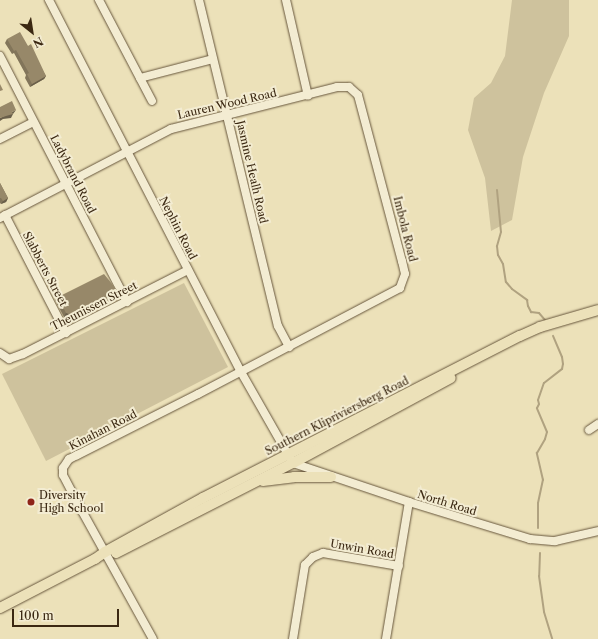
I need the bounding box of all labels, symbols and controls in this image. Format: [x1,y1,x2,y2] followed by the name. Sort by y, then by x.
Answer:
[12,12,52,52] north arrow
[30,34,46,51] text: N
[176,86,278,122] street label: Lauren Wood Road
[234,119,270,225] street label: Jasmine Healh Road
[47,132,99,216] street label: Ladybrand Road
[156,194,200,262] street label: Nephin Road
[390,195,420,263] street label: Imbola Road
[20,229,70,309] street label: Slabberts Street
[49,279,139,333] street label: Theunissen Street
[263,374,411,458] street label: Southern Klipriviersberg Road
[67,407,139,453] street label: Kinahan Road
[416,488,478,518] street label: North Road
[39,489,103,515] place label: Diversity High School
[26,497,36,507] marker: Diversity High School
[329,537,395,561] street label: Unwin Road
[14,601,121,627] scale bar
[19,608,54,623] text: 100 m

